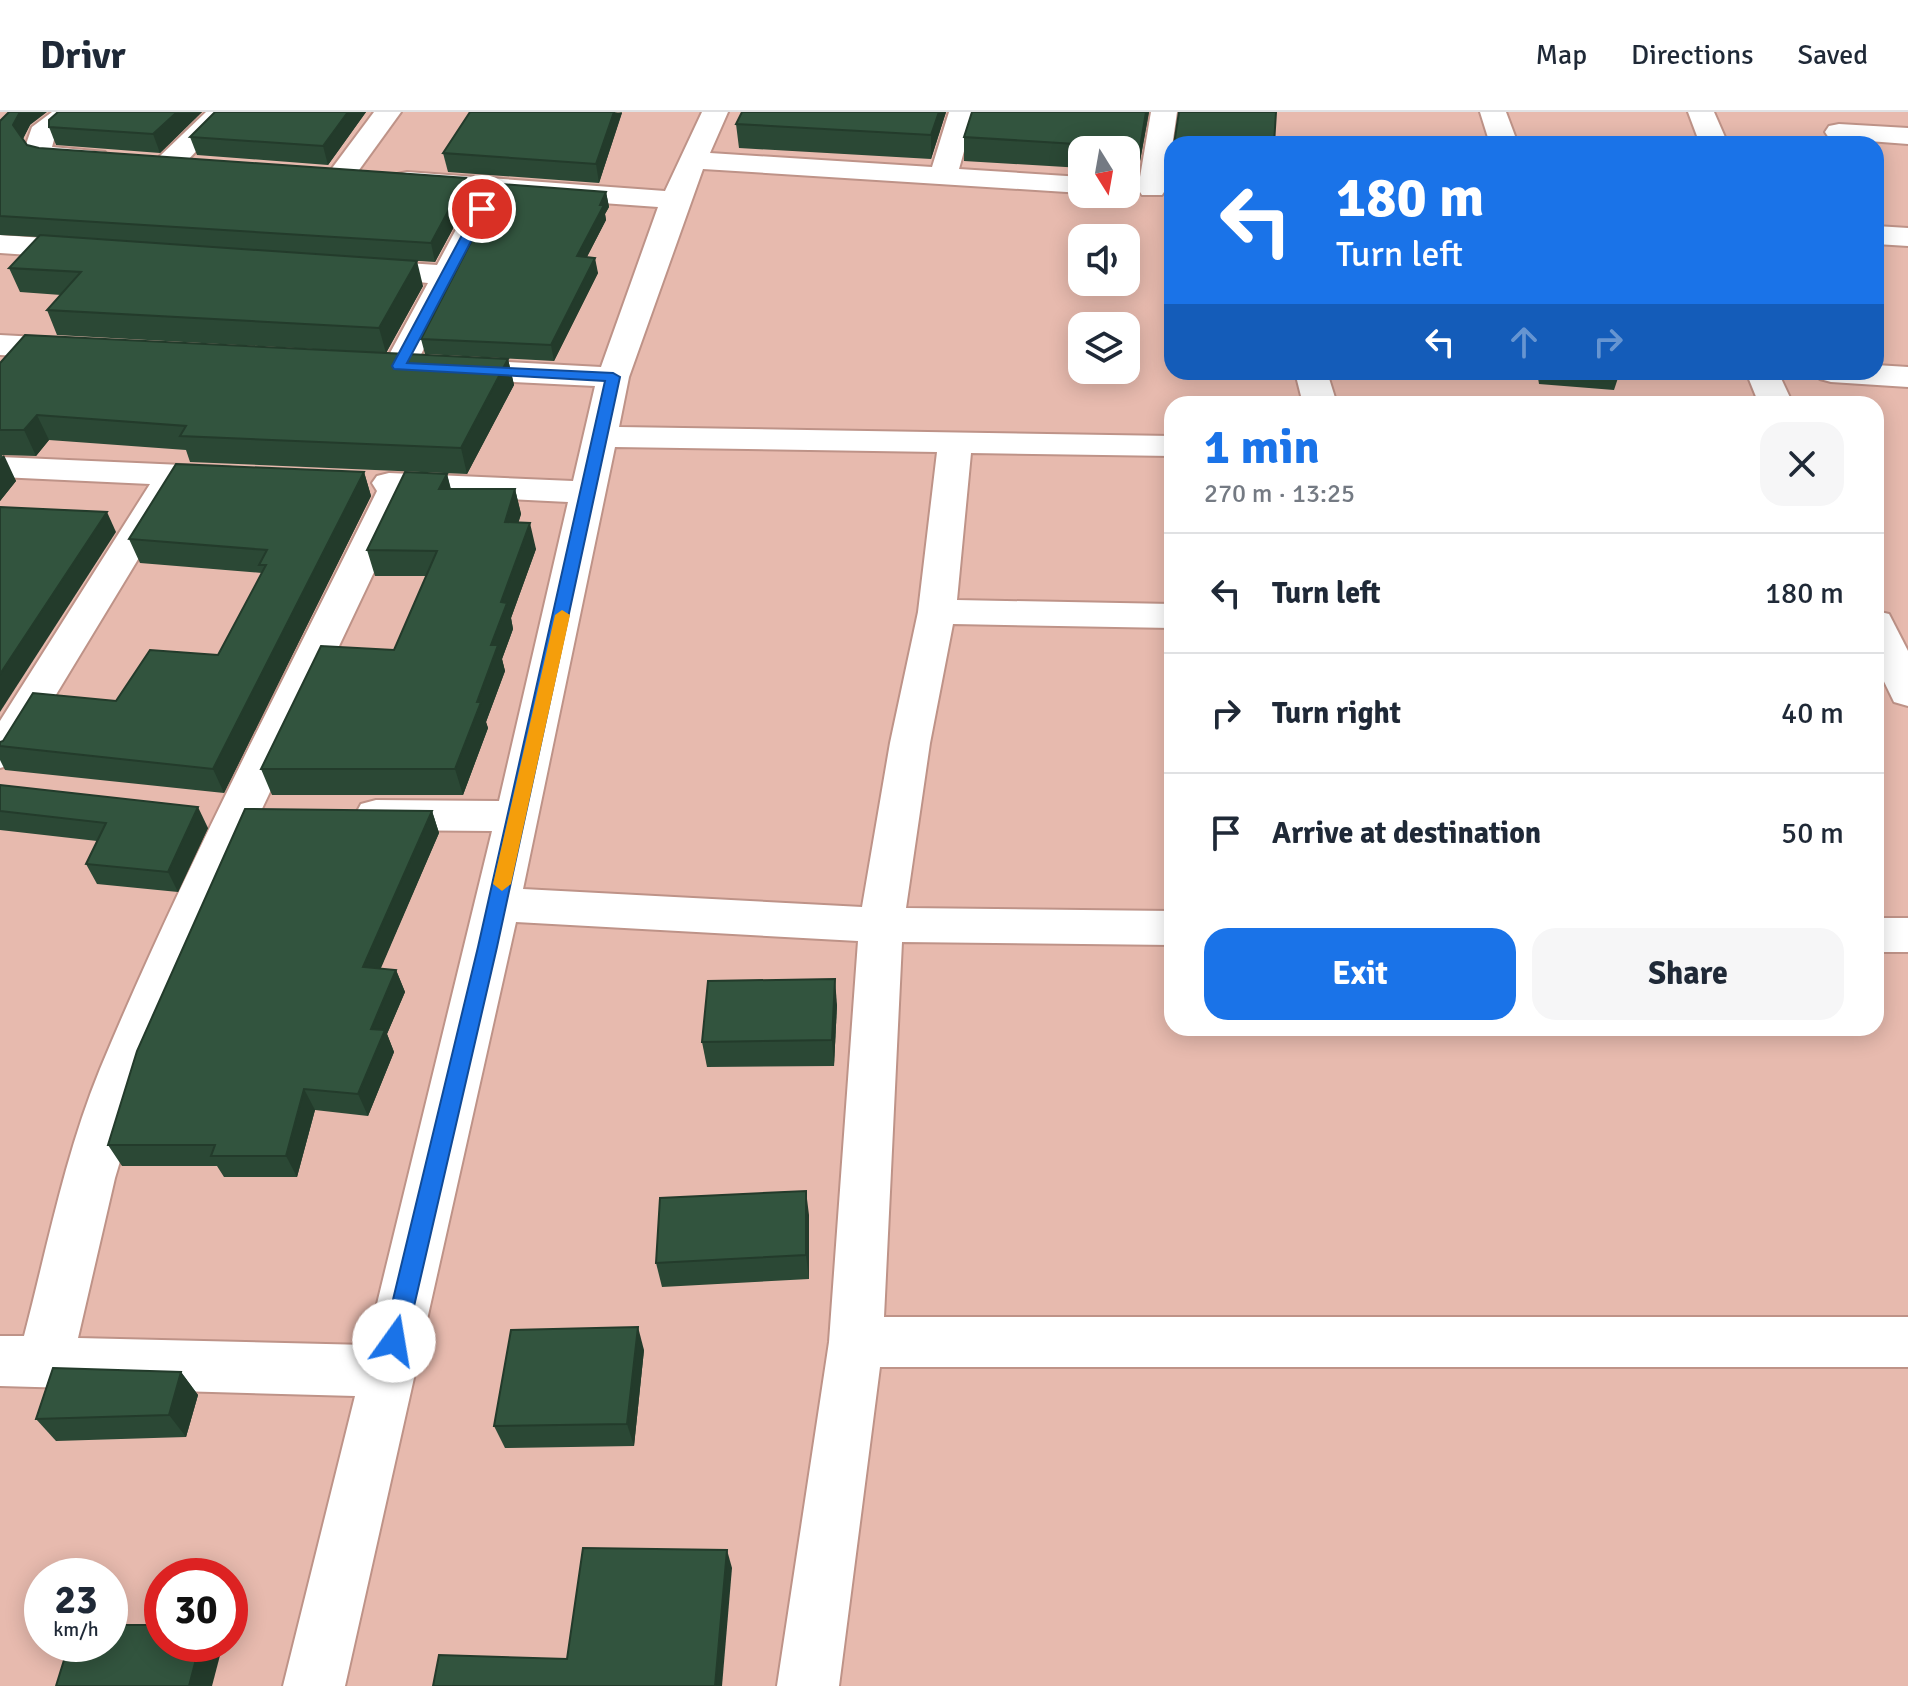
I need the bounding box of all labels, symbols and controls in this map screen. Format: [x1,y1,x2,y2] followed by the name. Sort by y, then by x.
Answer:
[40,32,126,79] text: Drivr
[1535,38,1587,72] text: Map
[1631,38,1753,72] text: Directions
[1797,38,1868,72] text: Saved
[1068,136,1140,208] north arrow
[1068,136,1140,384] map controls
[1336,163,1484,232] text: 180 m
[1204,168,1308,272] icon: left
[448,175,516,243] pin
[460,187,504,231] icon: arrive
[1068,224,1140,296] button: sound
[1336,232,1463,277] text: Turn left
[1068,312,1140,384] button: layers
[1418,320,1462,364] icon: left
[1502,320,1546,364] icon: ahead
[1586,320,1630,364] icon: right
[1204,418,1320,477] text: 1 min
[1760,422,1844,506] button: close
[1204,478,1355,510] text: 270 m · 13:25
[1204,571,1248,615] icon: left
[1272,575,1381,612] text: Turn left
[1765,575,1844,612] text: 180 m
[1204,691,1248,735] icon: right
[1272,695,1401,732] text: Turn right
[1781,695,1844,732] text: 40 m
[1204,811,1248,855] icon: arrive
[1272,815,1541,852] text: Arrive at destination
[1781,815,1844,852] text: 50 m
[1204,928,1516,1020] button: Exit
[1532,928,1844,1020] button: Share
[352,1299,436,1383] position arrow
[144,1558,248,1662] speed limit sign: 30
[54,1575,98,1625] text: 23
[53,1617,99,1642] text: km/h

